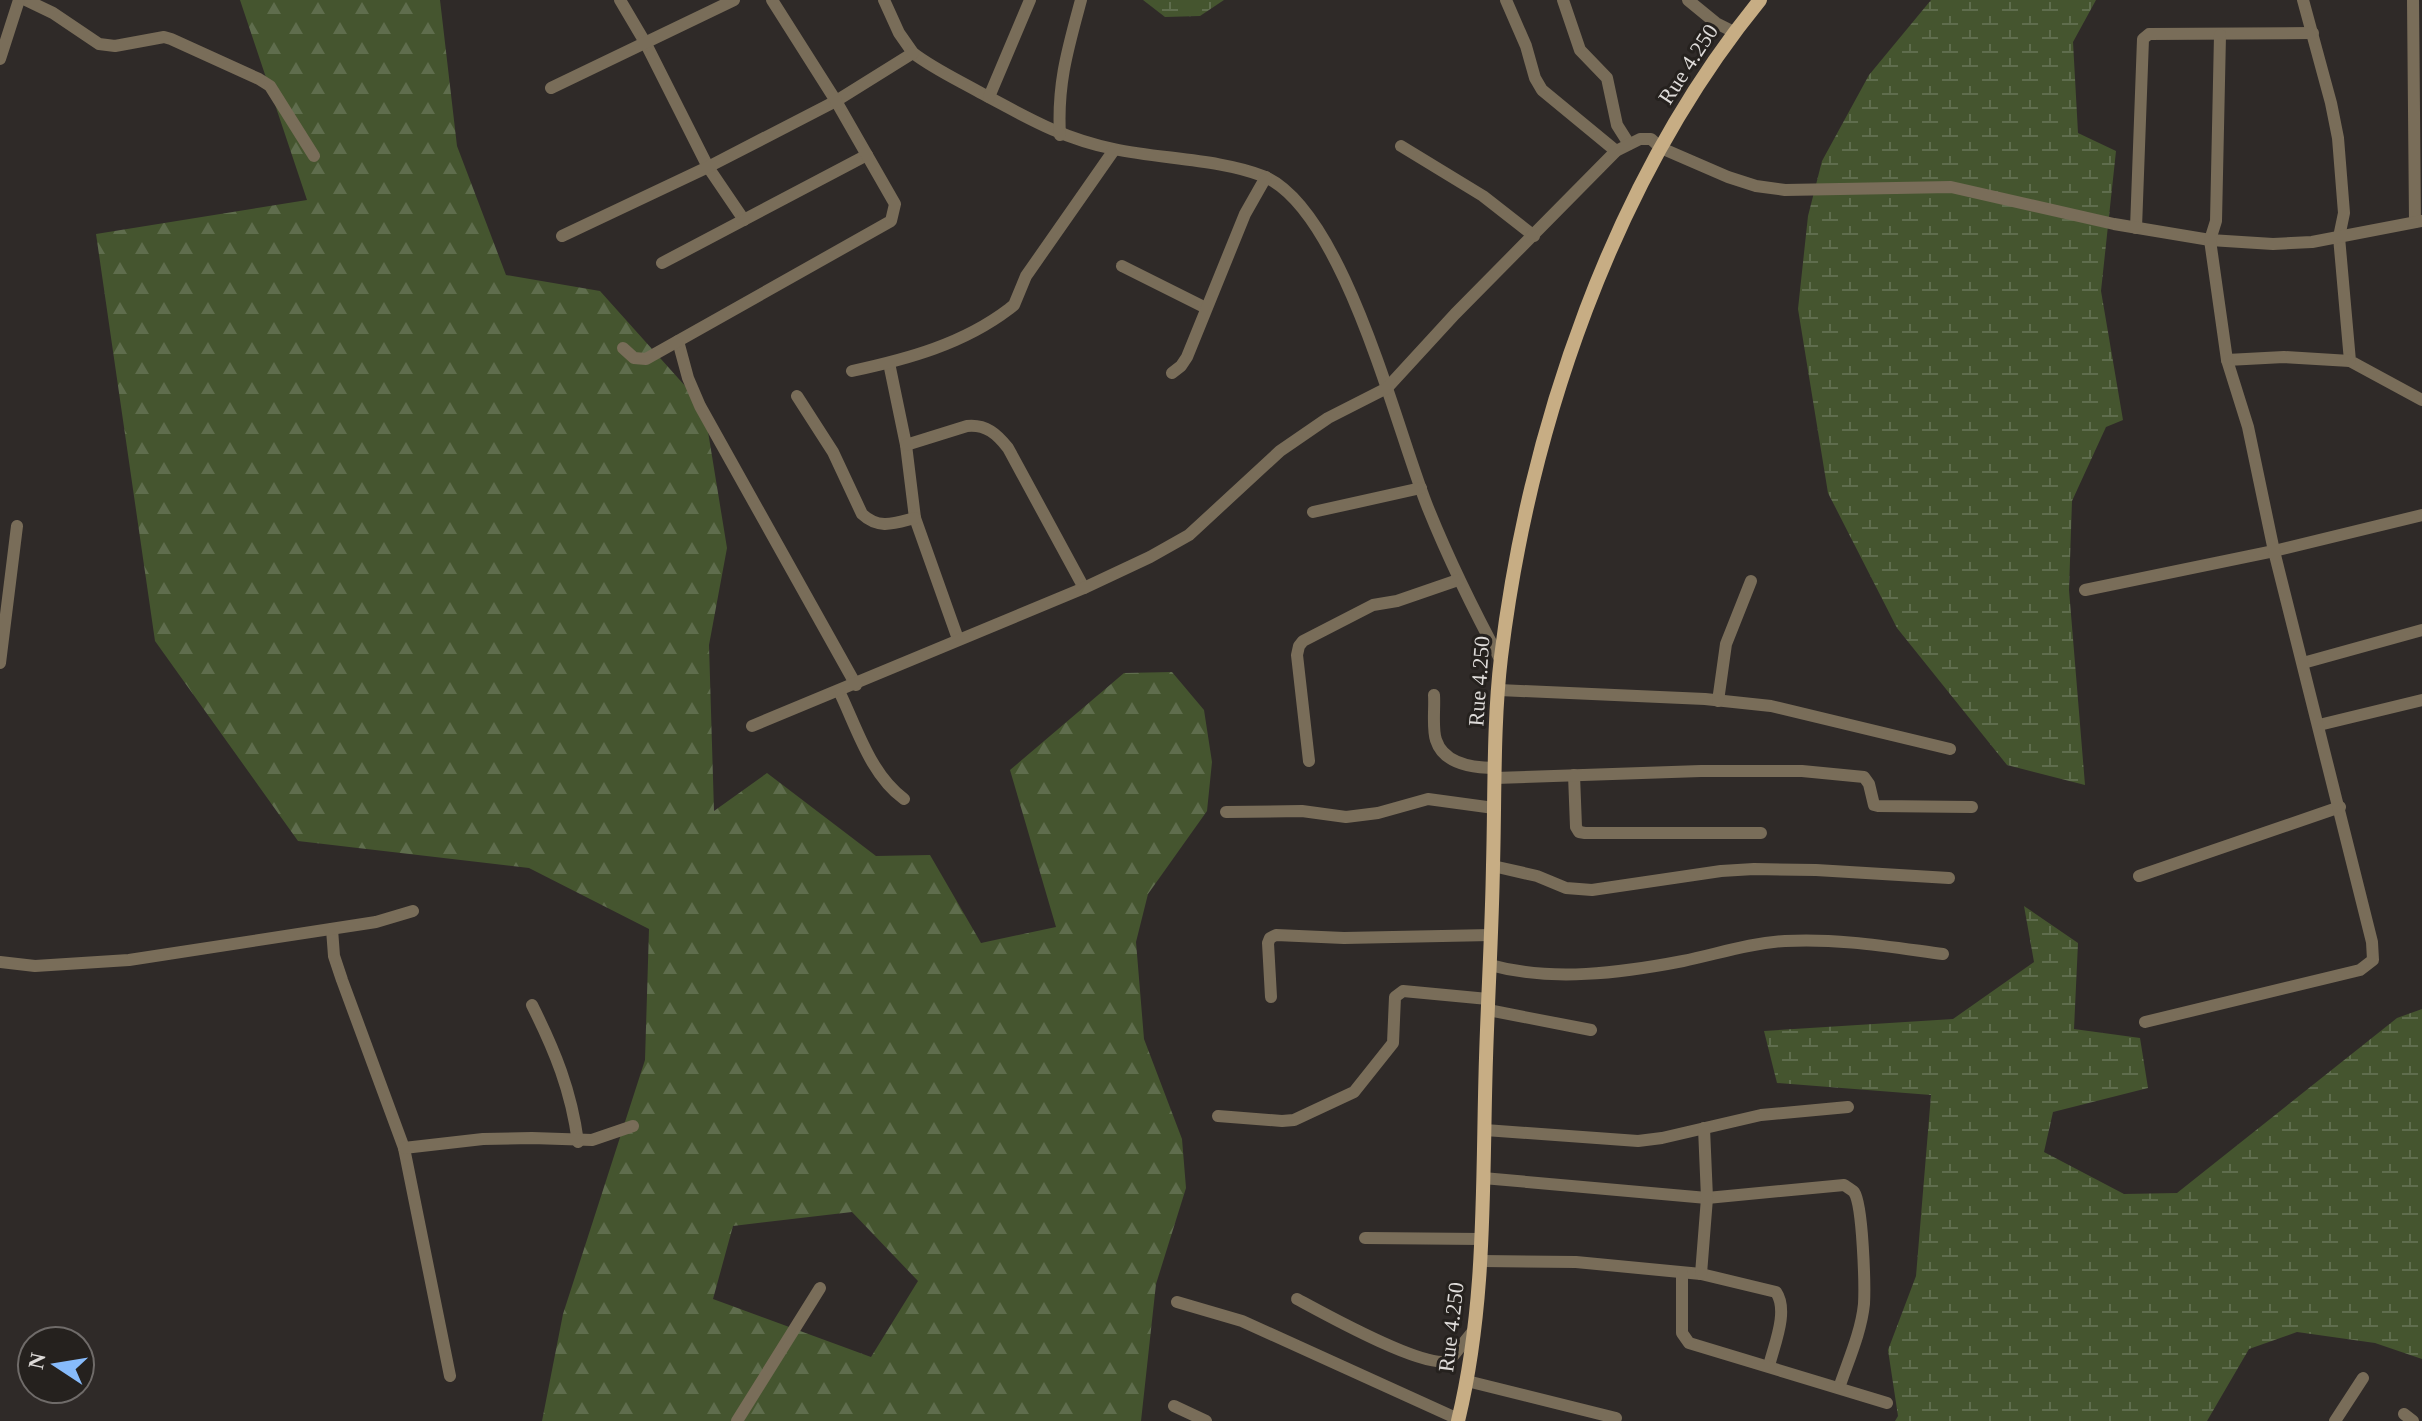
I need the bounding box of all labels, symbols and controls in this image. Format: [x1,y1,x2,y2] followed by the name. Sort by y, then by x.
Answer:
[1653,19,1723,109] street label: Rue 4.250
[1463,635,1495,727] street label: Rue 4.250
[1433,1281,1469,1373] street label: Rue 4.250
[16,1325,96,1405] north arrow
[23,1350,51,1371] text: N

